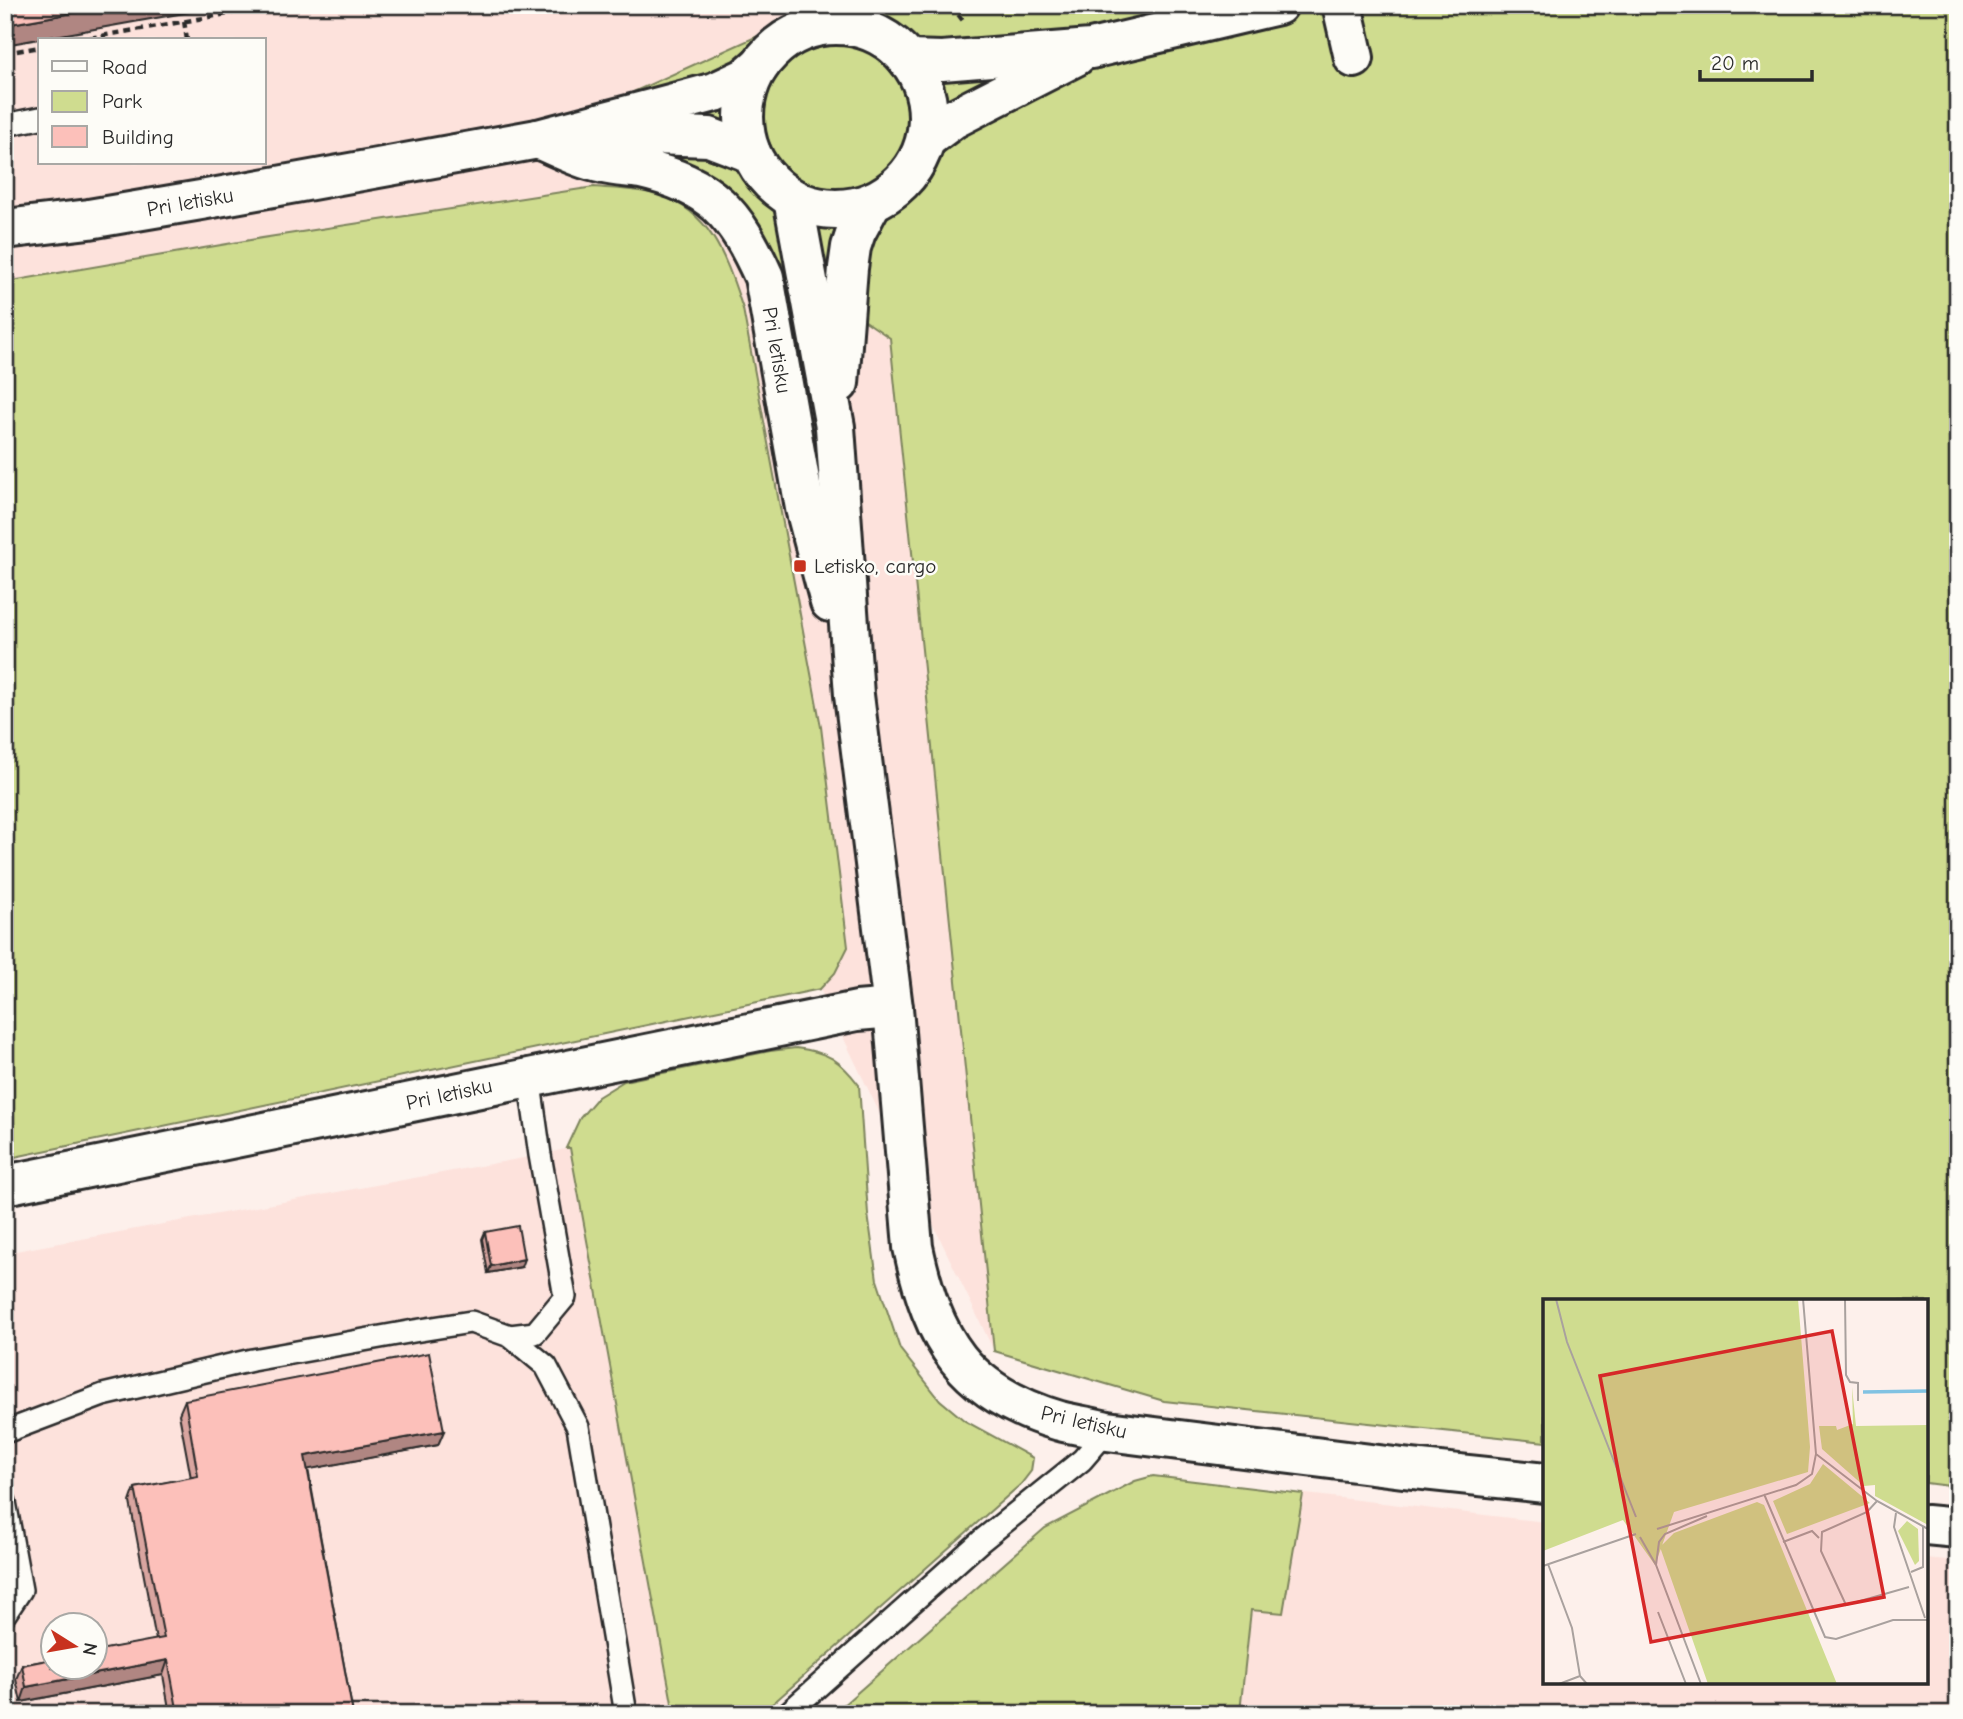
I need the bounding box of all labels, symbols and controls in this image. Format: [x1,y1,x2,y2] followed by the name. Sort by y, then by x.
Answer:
[38,38,266,164] legend
[1700,38,1812,82] scale bar
[1711,51,1759,75] text: 20 m
[102,55,147,79] text: Road
[102,89,142,113] text: Park
[102,125,174,149] text: Building
[145,183,235,221] street label: Pri letisku
[758,305,796,395] street label: Pri letisku
[814,554,936,578] place label: Letisko, cargo
[792,558,808,574] marker: Letisko, cargo
[404,1073,494,1115] street label: Pri letisku
[1543,1299,1928,1684] inset map
[1039,1400,1129,1444] street label: Pri letisku
[38,1610,108,1680] north arrow
[78,1641,102,1657] text: N

